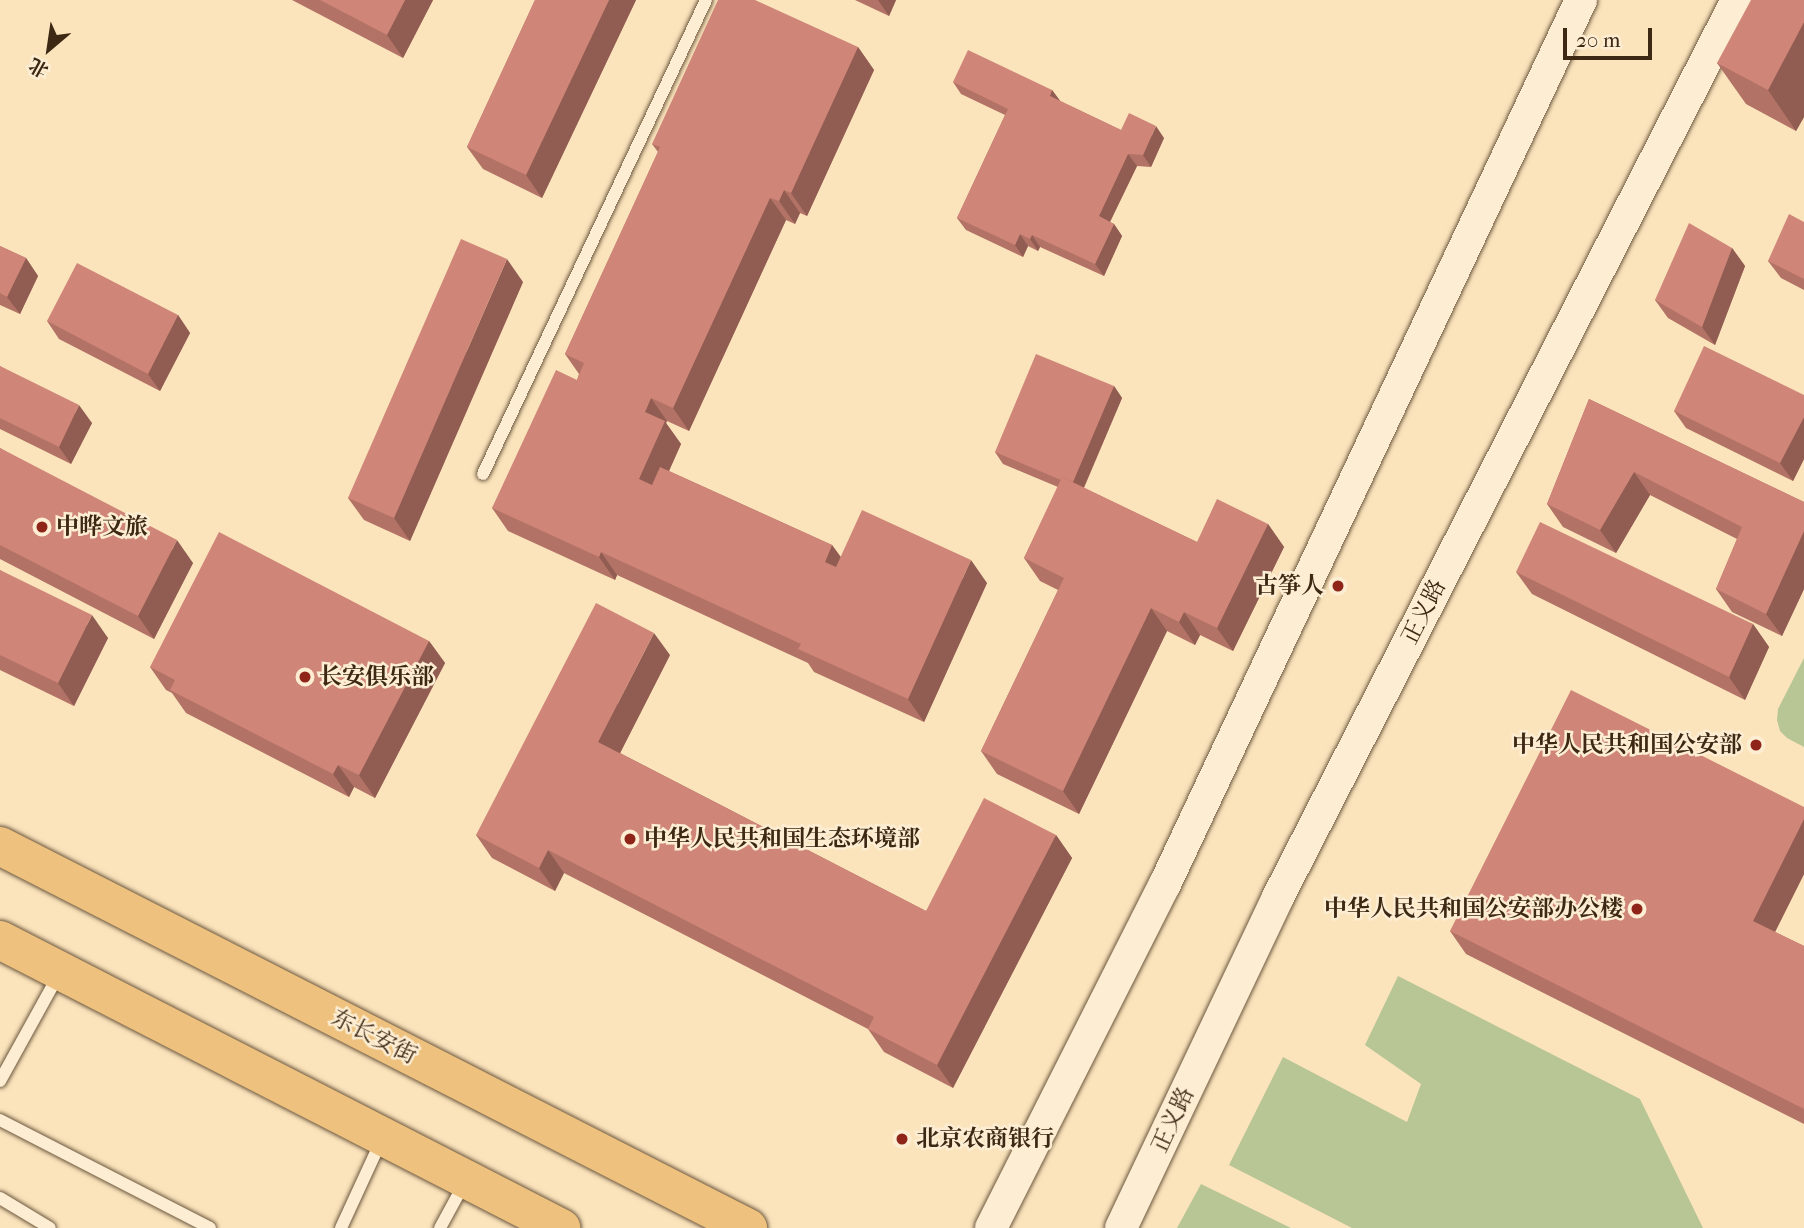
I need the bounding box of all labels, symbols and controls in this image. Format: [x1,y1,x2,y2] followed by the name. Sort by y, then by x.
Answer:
[14,14,84,84] north arrow
[1566,14,1655,58] scale bar
[1576,28,1620,52] text: 20 m
[25,53,52,82] text: 北
[56,513,148,541] place label: 中晔文旅
[34,519,50,535] marker: 中晔文旅
[1255,572,1324,600] place label: 古筝人
[1396,575,1452,649] street label: 正义路
[1330,578,1346,594] marker: 古筝人
[319,663,434,691] place label: 长安俱乐部
[297,669,313,685] marker: 长安俱乐部
[1512,731,1742,759] place label: 中华人民共和国公安部
[1748,737,1764,753] marker: 中华人民共和国公安部
[644,825,920,853] place label: 中华人民共和国生态环境部
[622,831,638,847] marker: 中华人民共和国生态环境部
[1324,895,1623,923] place label: 中华人民共和国公安部办公楼
[1629,901,1645,917] marker: 中华人民共和国公安部办公楼
[327,1004,421,1070] street label: 东长安街
[1146,1083,1200,1157] street label: 正义路
[916,1125,1054,1153] place label: 北京农商银行
[894,1131,910,1147] marker: 北京农商银行

